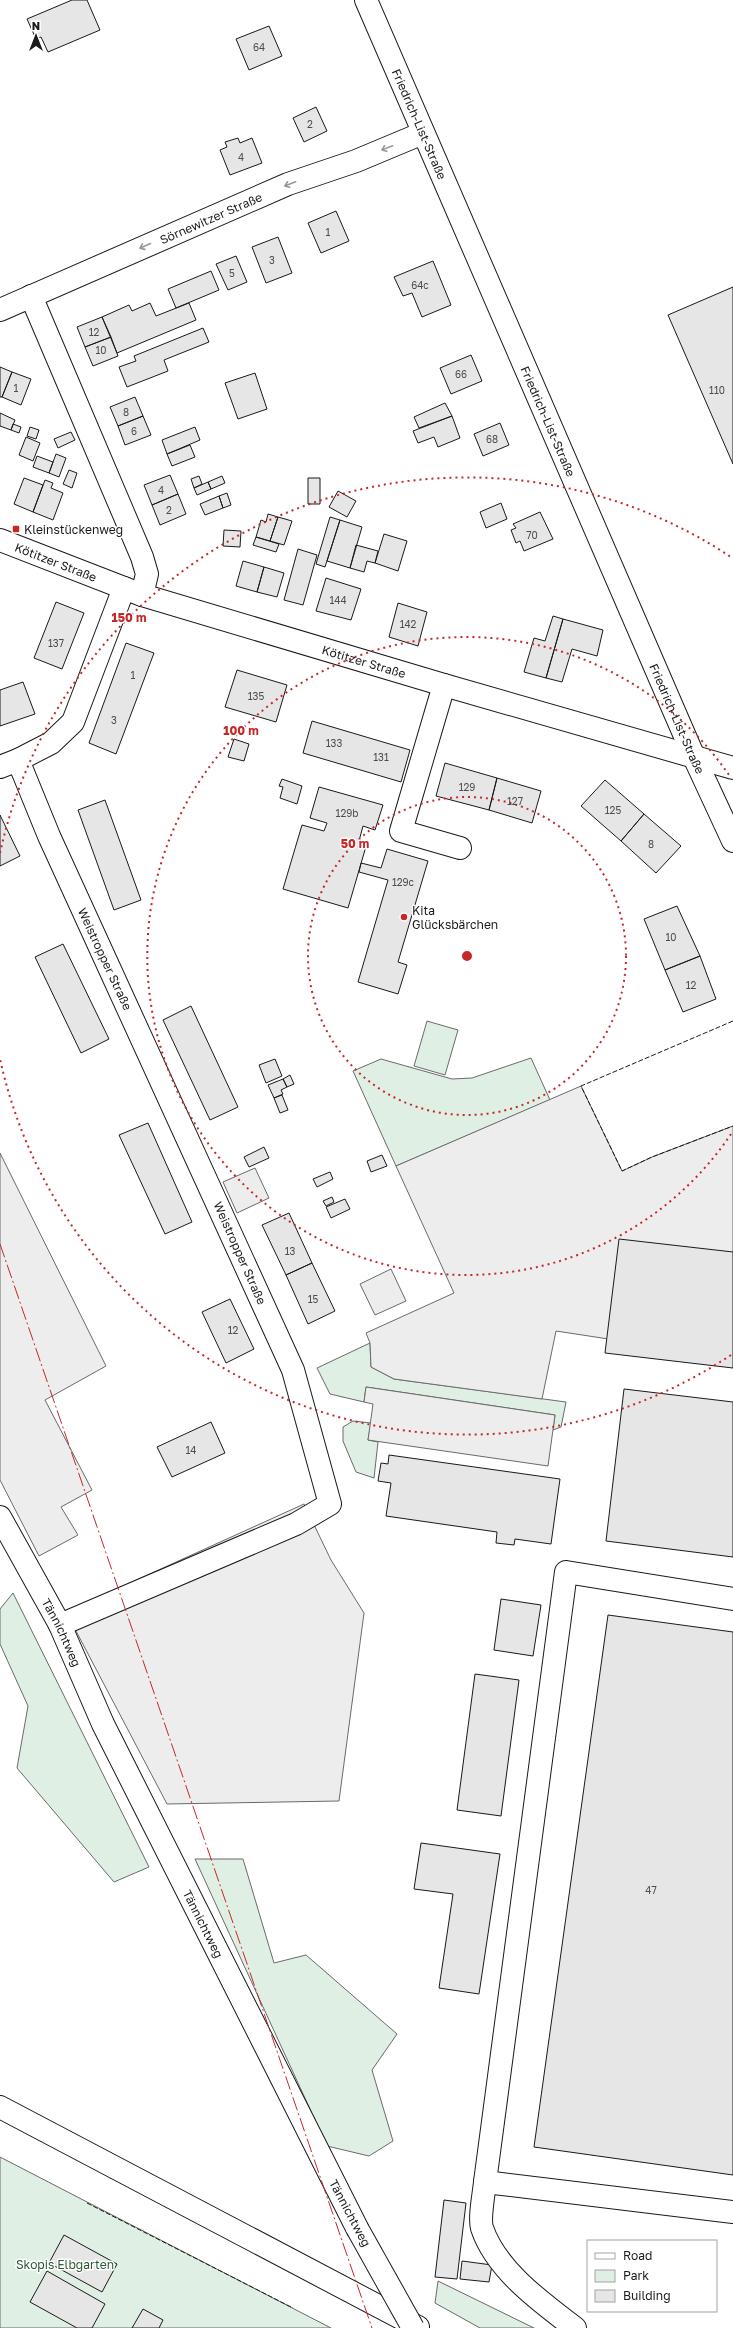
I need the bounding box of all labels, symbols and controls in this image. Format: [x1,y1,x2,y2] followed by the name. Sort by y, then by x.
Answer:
[16,16,56,56] north arrow
[32,19,40,32] text: N
[253,41,265,53] house number: 64
[389,66,450,181] street label: Friedrich-List-Straße
[307,118,313,130] house number: 2
[382,145,394,152] one-way arrow
[238,151,244,163] house number: 4
[284,180,296,188] one-way arrow
[157,189,264,247] street label: Sörnewitzer Straße
[326,226,331,238] house number: 1
[139,243,151,251] one-way arrow
[269,254,275,266] house number: 3
[229,267,235,279] house number: 5
[411,279,429,291] house number: 64c
[89,326,100,338] house number: 12
[95,344,107,356] house number: 10
[518,364,579,479] street label: Friedrich-List-Straße
[455,368,467,380] house number: 66
[14,382,19,394] house number: 1
[709,384,725,396] house number: 110
[123,406,129,418] house number: 8
[131,425,137,437] house number: 6
[486,433,498,445] house number: 68
[158,484,164,496] house number: 4
[166,504,172,516] house number: 2
[24,522,123,537] place label: Kleinstückenweg
[11,524,21,534] marker: Kleinstückenweg
[526,529,538,541] house number: 70
[13,539,99,584] street label: Kötitzer Straße
[329,594,347,606] house number: 144
[112,610,146,625] text: 150 m
[400,618,417,630] house number: 142
[48,637,64,649] house number: 137
[320,642,408,681] street label: Kötitzer Straße
[647,661,708,776] street label: Friedrich-List-Straße
[131,669,136,681] house number: 1
[248,690,264,702] house number: 135
[111,714,117,726] house number: 3
[223,723,259,738] text: 100 m
[326,737,342,749] house number: 133
[373,751,389,763] house number: 131
[459,781,475,793] house number: 129
[507,795,523,807] house number: 127
[605,804,621,816] house number: 125
[336,807,358,819] house number: 129b
[341,836,369,851] text: 50 m
[648,838,654,850] house number: 8
[392,876,415,888] house number: 129c
[412,903,498,932] place label: Kita Glücksbärchen
[75,906,135,1013] street label: Weistropper Straße
[399,912,409,922] marker: Kita Glücksbärchen
[665,931,677,943] house number: 10
[460,949,474,963] centre of rings
[686,979,697,991] house number: 12
[211,1199,269,1307] street label: Weistropper Straße
[285,1245,295,1257] house number: 13
[308,1293,319,1305] house number: 15
[228,1324,239,1336] house number: 12
[186,1444,196,1456] house number: 14
[39,1595,85,1669] street label: Tännichtweg
[645,1884,657,1896] house number: 47
[180,1887,227,1960] street label: Tännichtweg
[326,2177,374,2249] street label: Tännichtweg
[587,2240,717,2312] legend
[623,2248,652,2263] text: Road
[16,2257,114,2272] park label: Skopis Elbgarten
[623,2268,649,2283] text: Park
[623,2288,671,2303] text: Building

